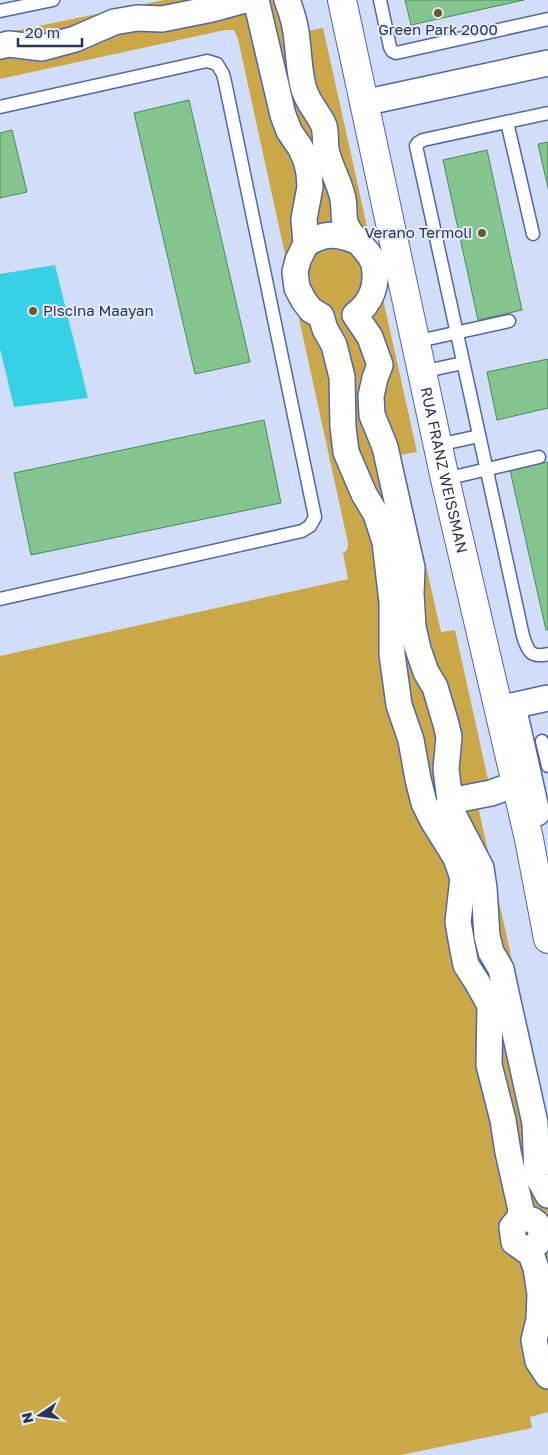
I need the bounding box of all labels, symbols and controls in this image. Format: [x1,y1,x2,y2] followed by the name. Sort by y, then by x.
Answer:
[432,7,444,19] marker: Green Park 2000
[18,15,81,47] scale bar
[378,20,498,38] place label: Green Park 2000
[25,23,60,41] text: 20 m
[364,223,472,241] place label: Verano Termoli
[476,227,488,239] marker: Verano Termoli
[43,301,154,319] place label: Piscina Maayan
[27,305,39,317] marker: Piscina Maayan
[417,385,472,555] street label: RUA FRANZ WEISSMAN
[15,1390,65,1440] north arrow
[17,1411,36,1425] text: N

